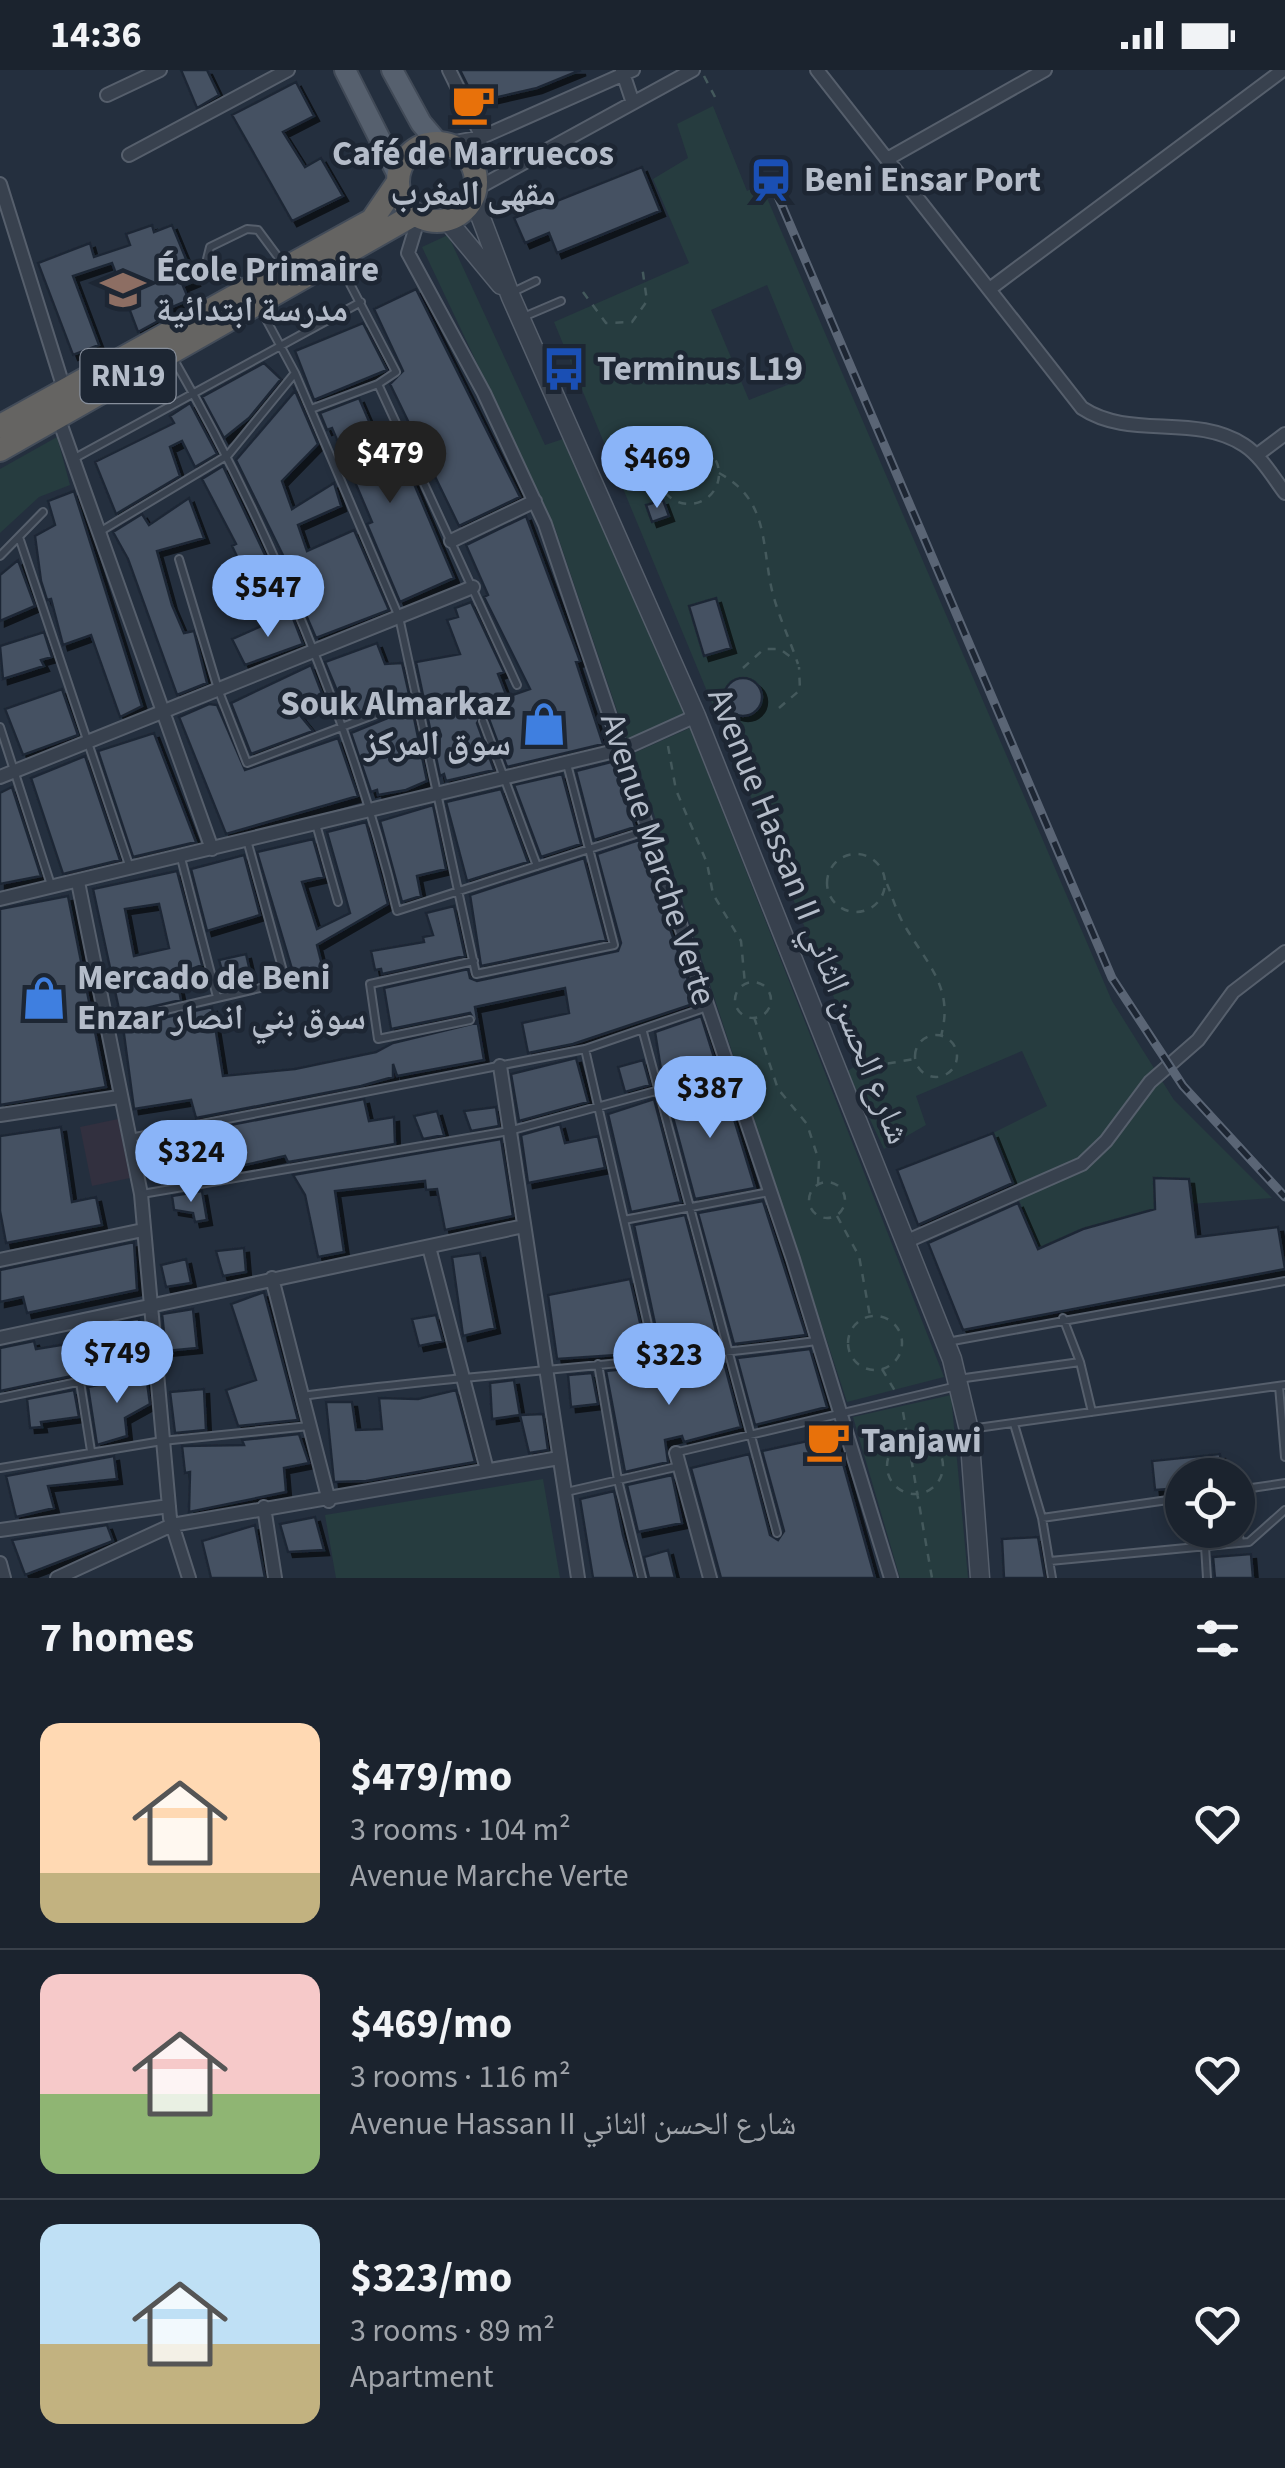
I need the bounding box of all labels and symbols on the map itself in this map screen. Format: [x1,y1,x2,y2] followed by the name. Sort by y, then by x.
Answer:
[449,80,497,128] cafe icon: Café de Marruecos مقهى المغرب
[332,129,614,219] place label: Café de Marruecos مقهى المغرب
[804,155,1041,205] place label: Beni Ensar Port
[747,156,795,204] station icon: Beni Ensar Port
[156,245,379,335] place label: École Primaire مدرسة ابتدائية
[99,266,147,314] school or university icon: École Primaire مدرسة ابتدائية
[597,344,803,394] place label: Terminus L19
[540,345,588,393] bus stop icon: Terminus L19
[80,349,176,403] road number: RN19
[331,421,449,506] pin: $479
[598,426,716,511] pin: $469
[209,555,327,640] pin: $547
[280,679,511,769] place label: Souk Almarkaz سوق المركز
[693,680,924,1152] street label: Avenue Hassan II شارع الحسن الثاني
[520,700,568,748] shop icon: Souk Almarkaz سوق المركز
[587,706,729,1012] street label: Avenue Marche Verte
[77,953,366,1045] place label: Mercado de Beni Enzar سوق بني انصار
[20,974,68,1022] shop icon: Mercado de Beni Enzar سوق بني انصار
[651,1056,769,1141] pin: $387
[132,1120,250,1205] pin: $324
[58,1321,176,1406] pin: $749
[610,1323,728,1408] pin: $323
[861,1416,982,1466] place label: Tanjawi
[804,1417,852,1465] cafe icon: Tanjawi

